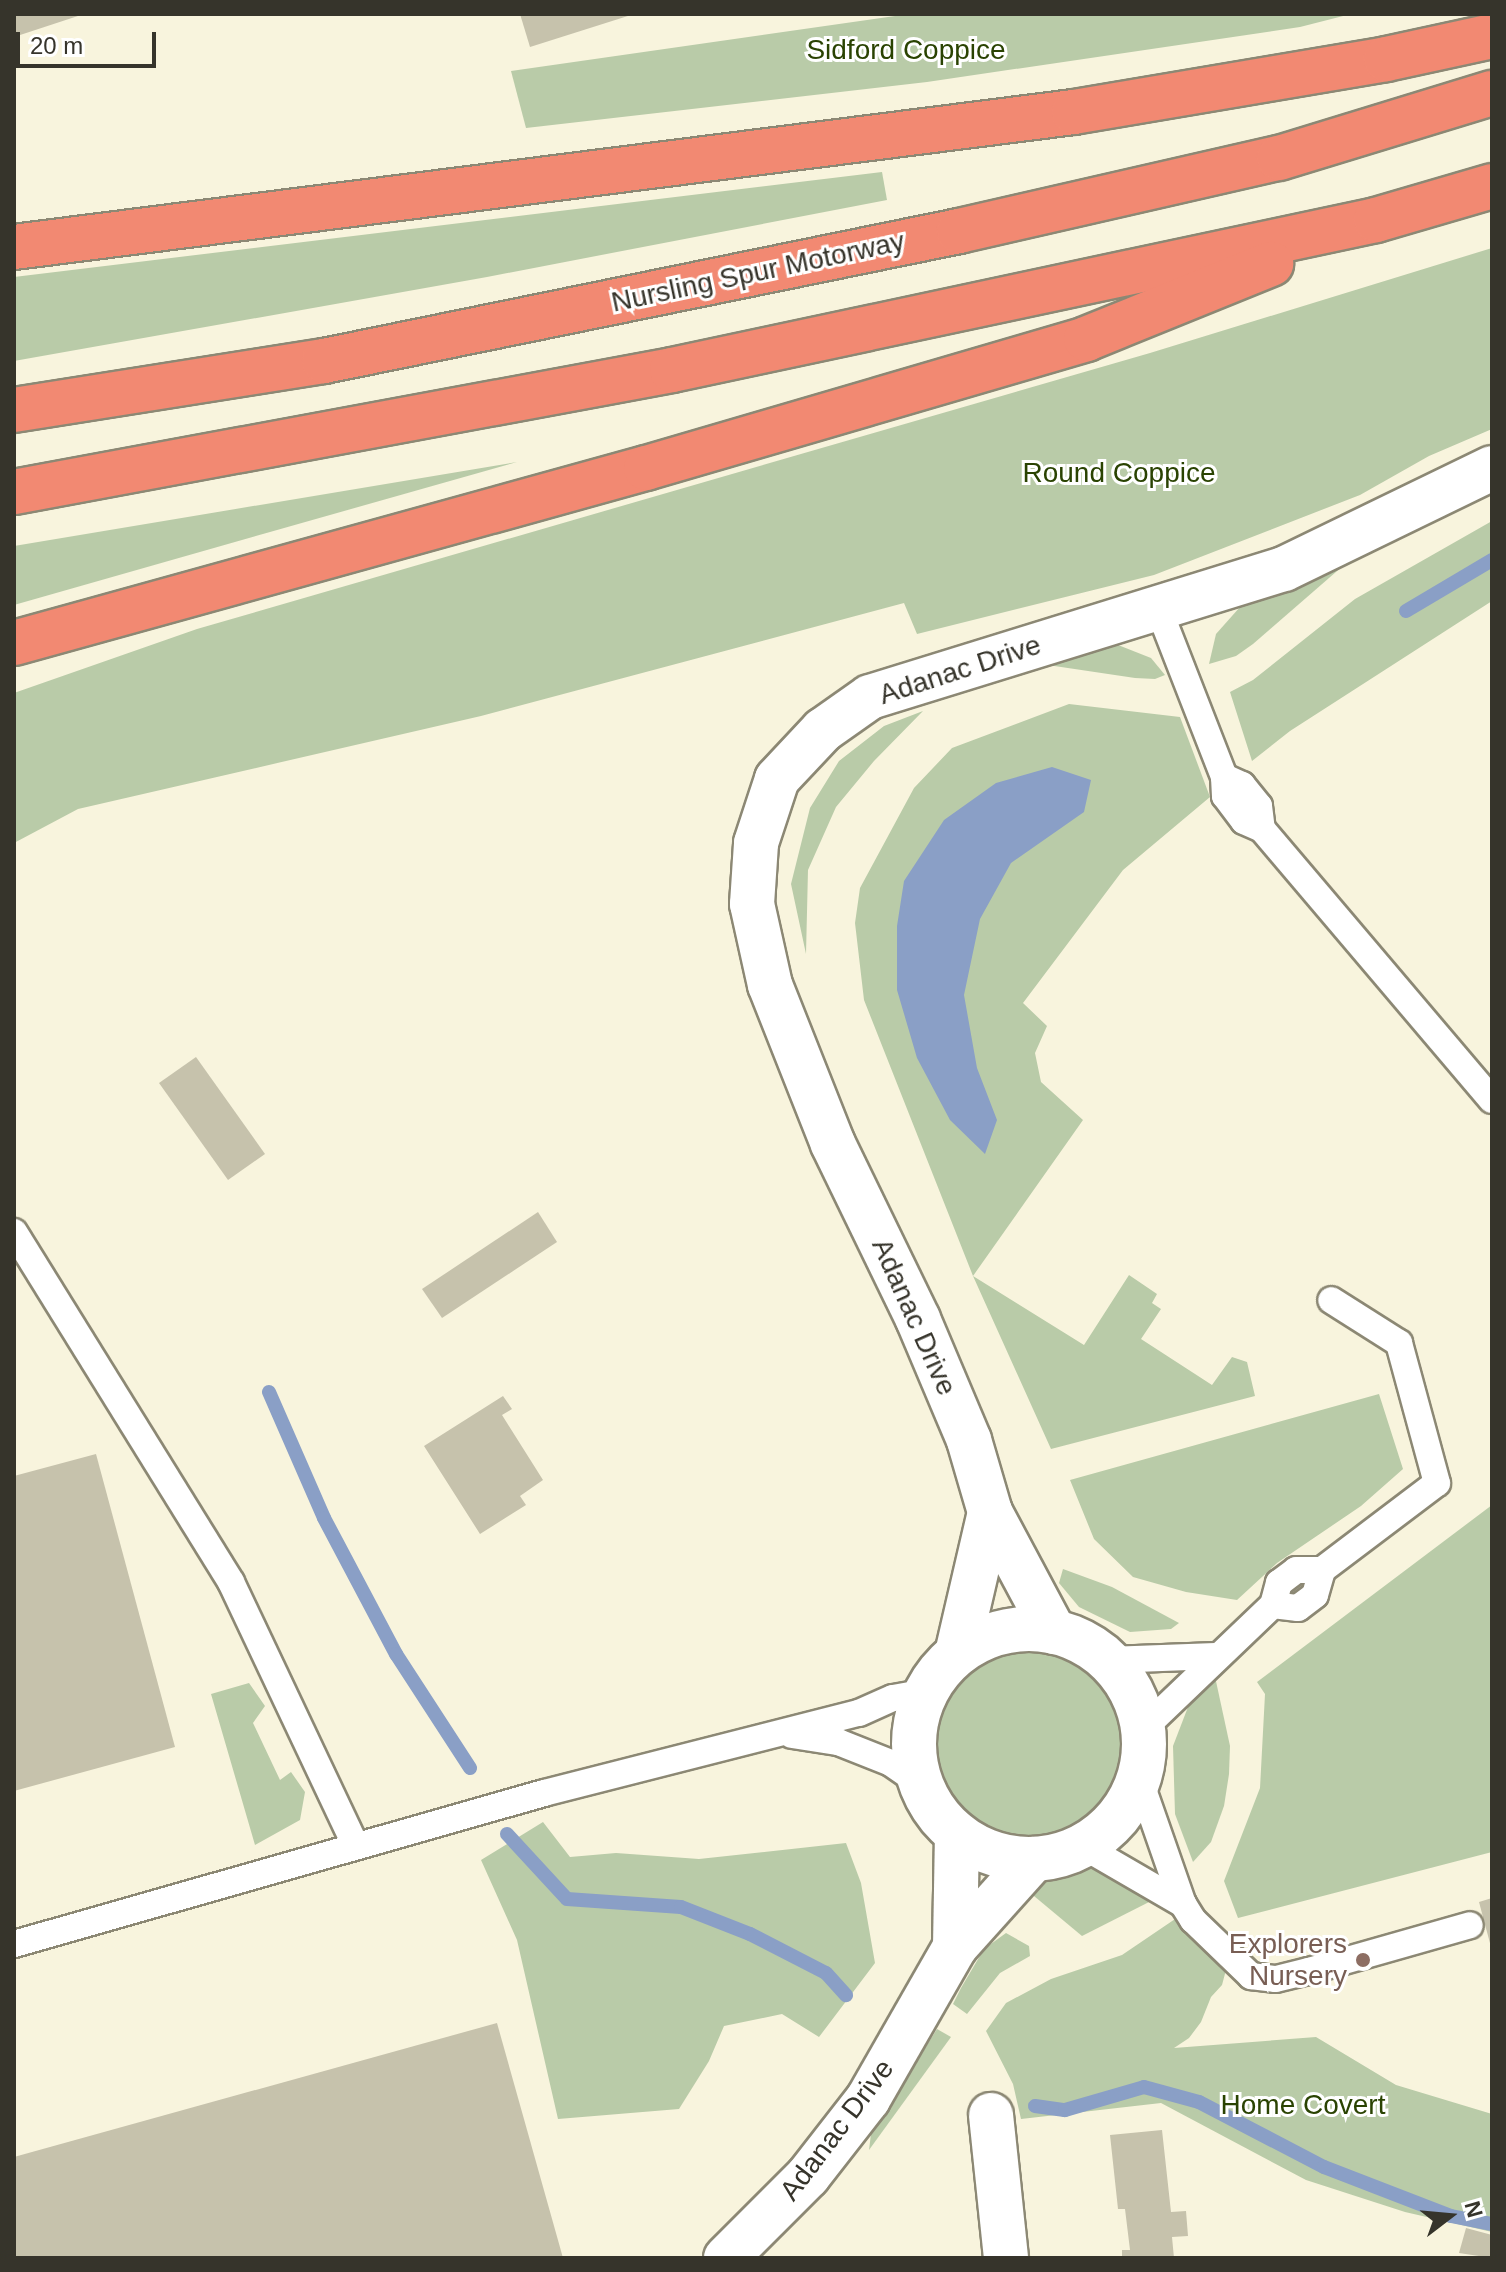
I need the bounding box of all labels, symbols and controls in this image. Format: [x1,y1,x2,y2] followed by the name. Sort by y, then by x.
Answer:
[20,16,160,66] scale bar
[30,32,83,59] text: 20 m
[806,33,1006,67] park label: Sidford Coppice
[608,225,908,319] street label: Nursling Spur Motorway
[1022,456,1216,490] park label: Round Coppice
[875,628,1045,712] street label: Adanac Drive
[864,1233,964,1401] street label: Adanac Drive
[1229,1927,1347,1993] place label: Explorers Nursery
[1354,1951,1372,1969] marker: Explorers Nursery
[773,2053,901,2207] street label: Adanac Drive
[1221,2088,1385,2122] park label: Home Covert
[1410,2176,1490,2256] north arrow
[1459,2198,1488,2220] text: N

